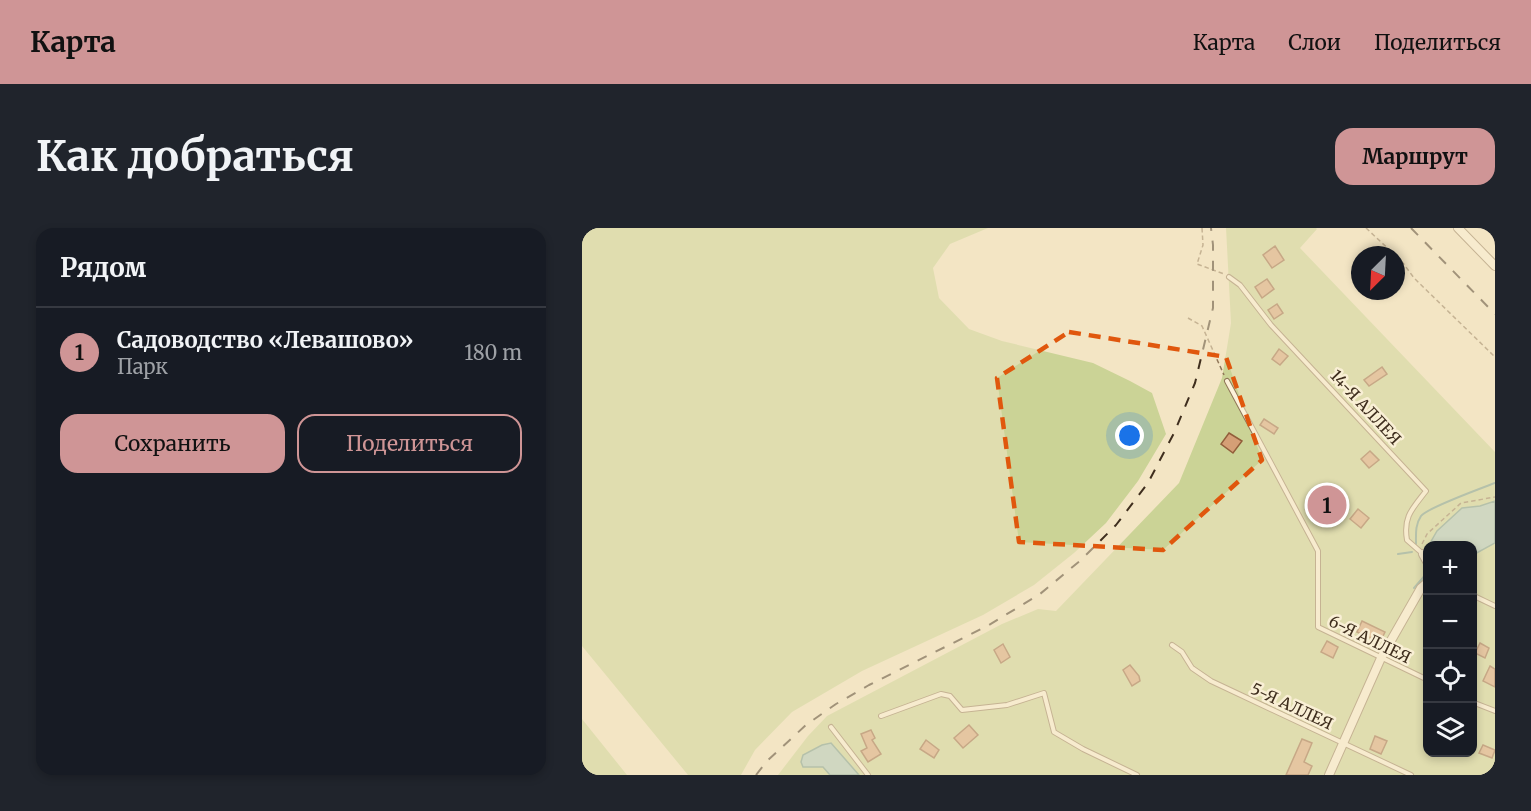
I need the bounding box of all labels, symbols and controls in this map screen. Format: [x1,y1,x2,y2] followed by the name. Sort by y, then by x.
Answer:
[30,24,116,60] text: Карта
[1193,29,1255,56] text: Карта
[1288,29,1341,56] text: Слои
[1374,29,1501,56] text: Поделиться
[1335,128,1495,185] button: Маршрут
[36,130,354,182] text: Как добраться
[1351,246,1405,300] north arrow
[60,251,146,284] text: Рядом
[117,326,414,354] text: Садоводство «Левашово»
[75,340,84,365] text: 1
[464,340,522,365] text: 180 m
[117,354,168,379] text: Парк
[1326,365,1406,449] street label: 14-Я АЛЛЕЯ
[60,414,285,473] button: Сохранить
[297,414,522,473] button: Поделиться
[1115,421,1144,450] your location
[1308,482,1346,528] pin: 1
[1423,541,1477,757] map controls
[1423,541,1477,595] button: +
[1423,595,1477,649] button: −
[1326,611,1414,667] street label: 6-Я АЛЛЕЯ
[1423,649,1477,703] button: locate
[1248,678,1336,734] street label: 5-Я АЛЛЕЯ
[1423,703,1477,757] button: layers

